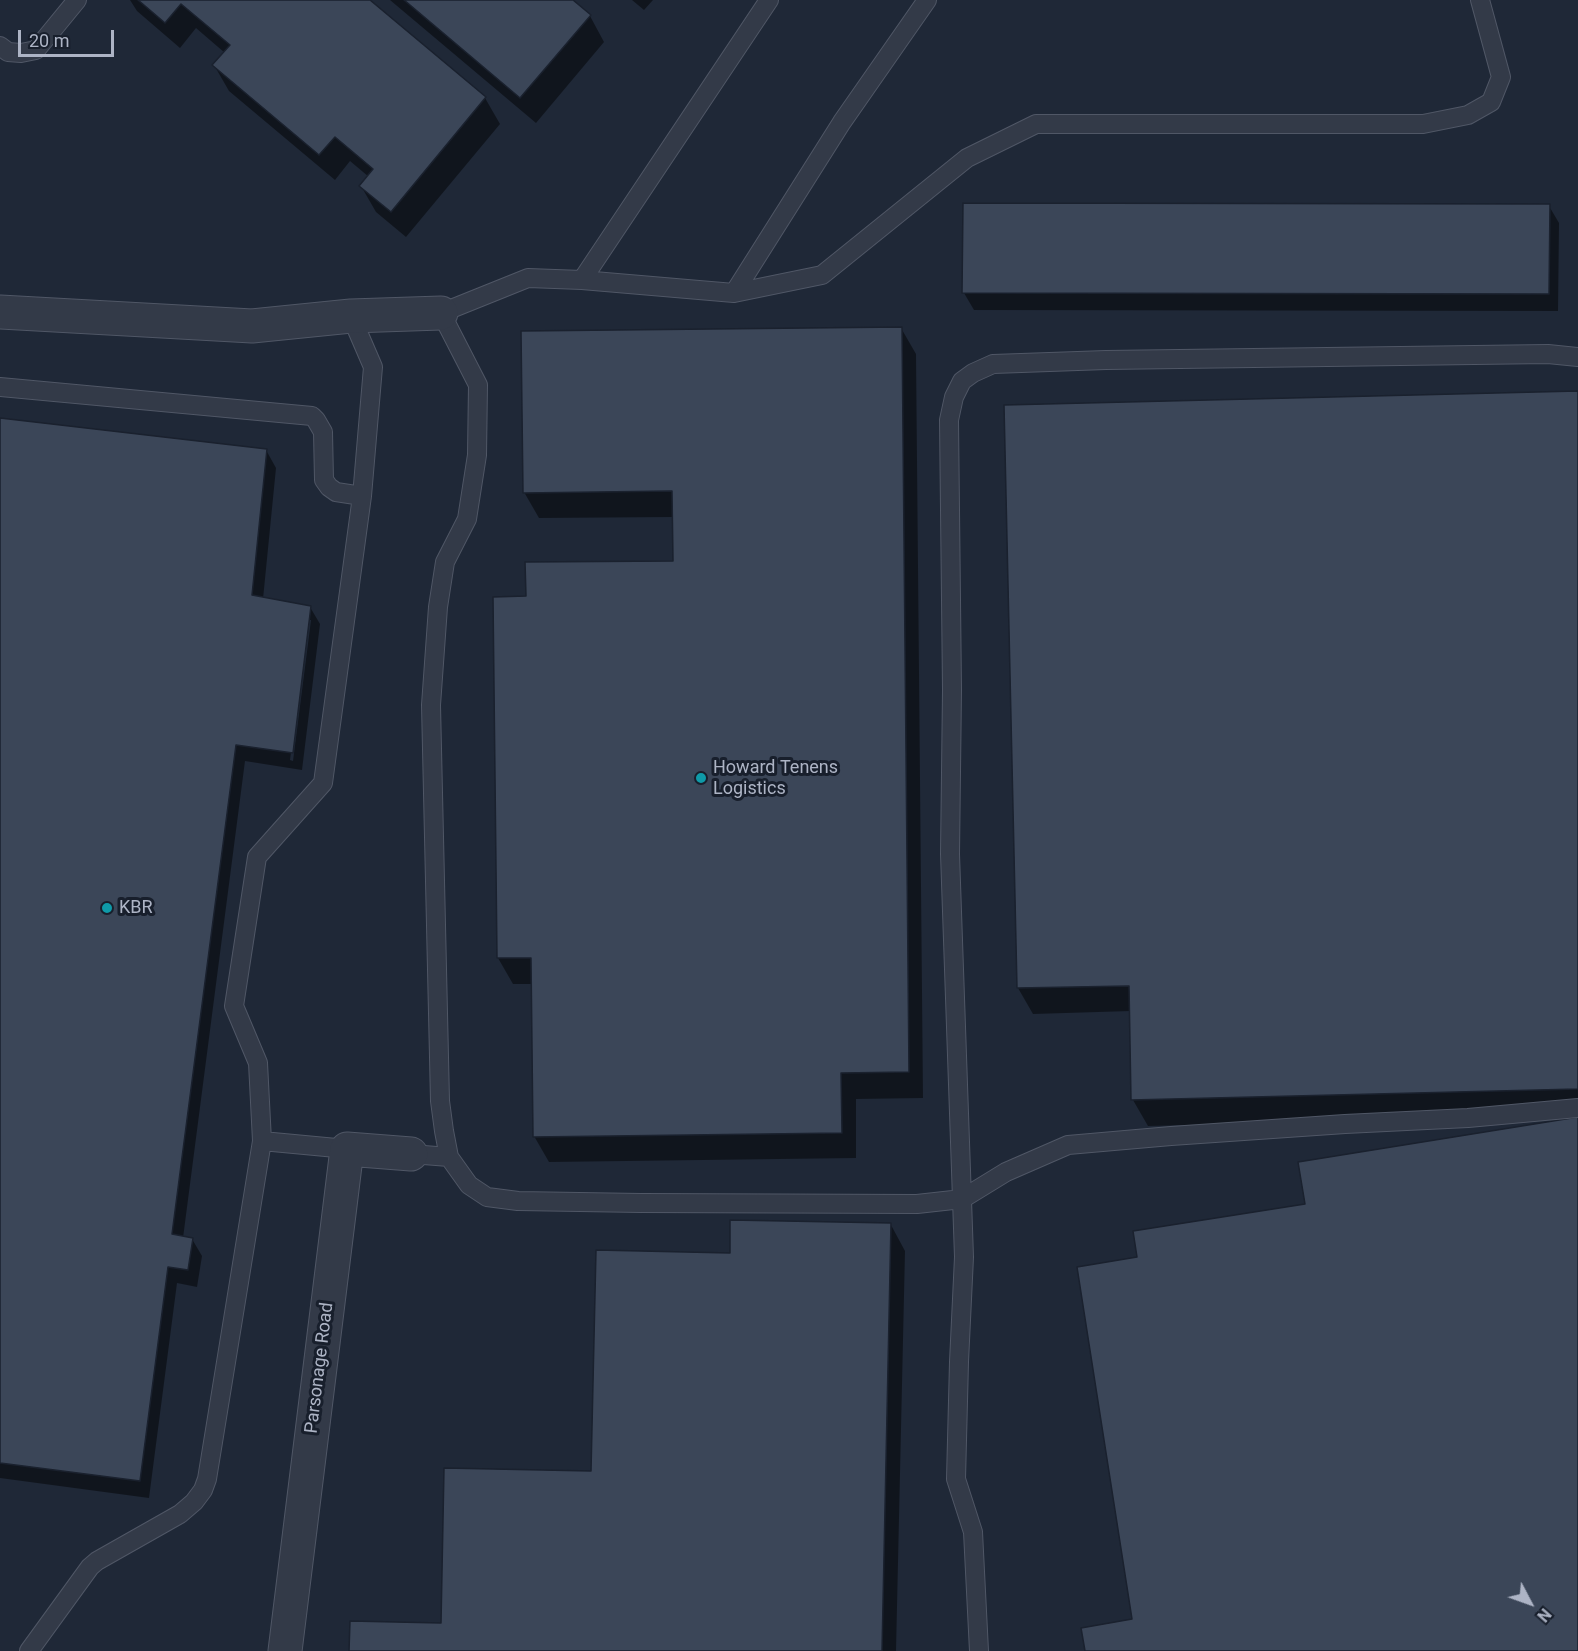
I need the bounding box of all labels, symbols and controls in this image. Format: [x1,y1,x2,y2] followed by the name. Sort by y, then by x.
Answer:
[21,18,117,56] scale bar
[29,30,69,51] text: 20 m
[713,757,838,800] place label: Howard Tenens Logistics
[694,771,708,785] marker: Howard Tenens Logistics
[119,897,153,919] place label: KBR
[100,901,114,915] marker: KBR
[301,1301,339,1435] street label: Parsonage Road
[1500,1573,1560,1633] north arrow
[1533,1605,1555,1626] text: N

